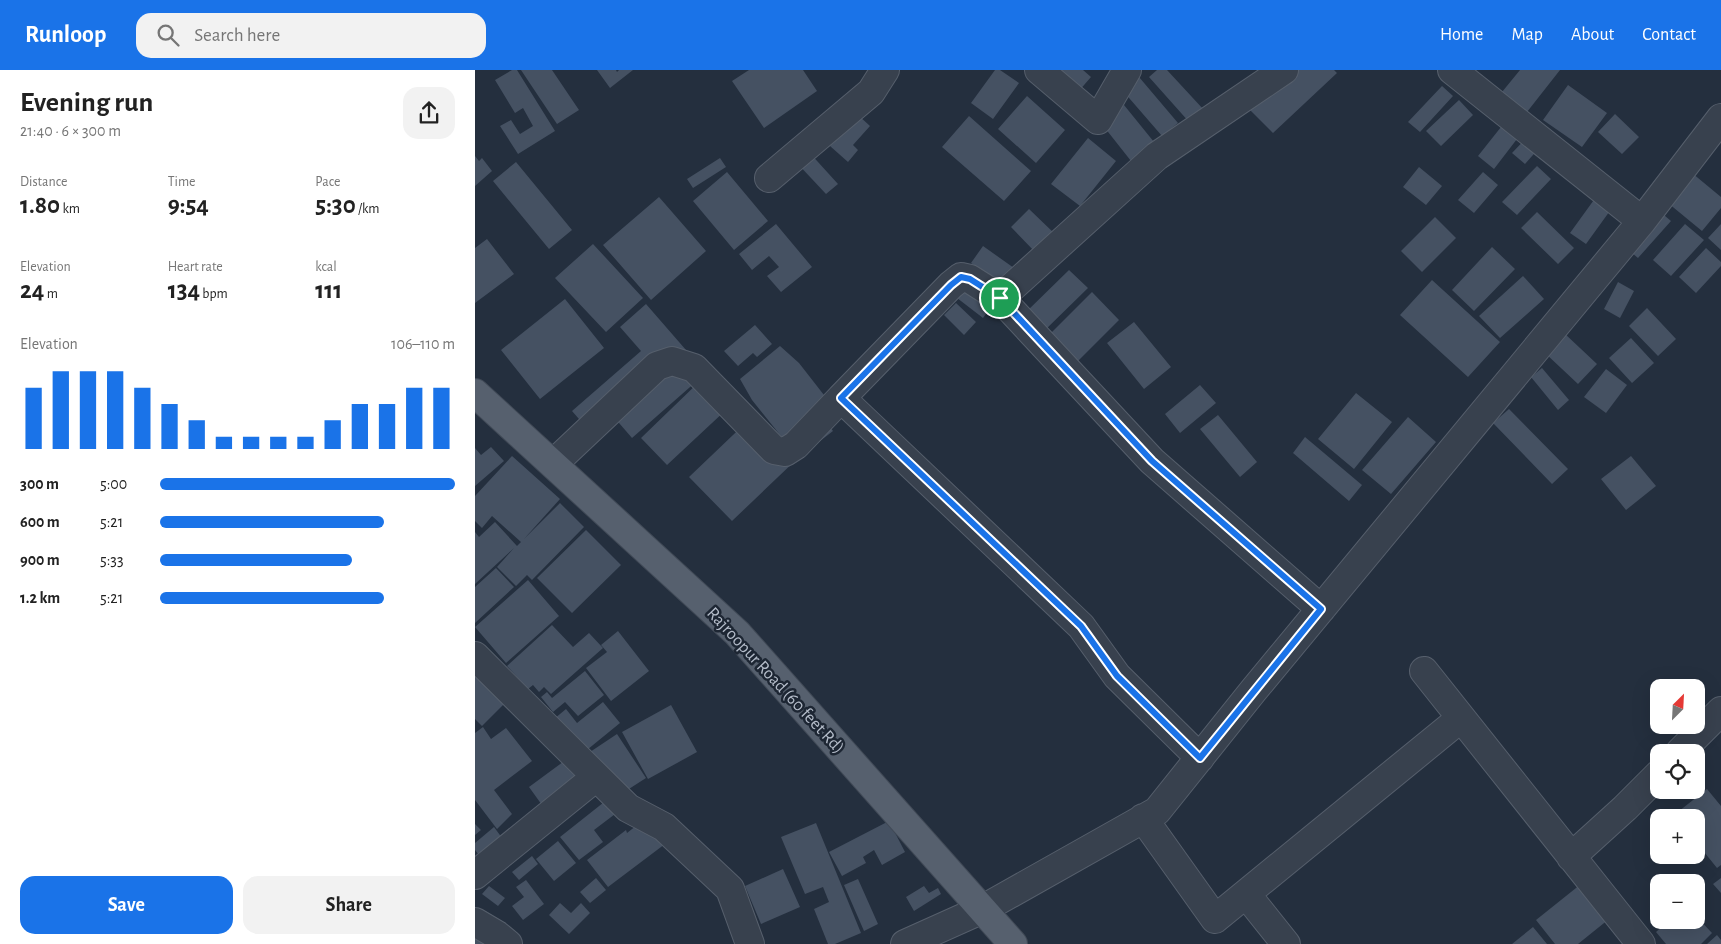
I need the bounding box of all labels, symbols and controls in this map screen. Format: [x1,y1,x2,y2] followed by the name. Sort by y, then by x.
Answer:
[136,13,486,58] search box
[154,21,182,49] icon: search
[25,23,106,47] text: Runloop
[194,26,280,45] text: Search here
[1440,26,1483,44] text: Home
[1511,26,1543,44] text: Map
[1571,26,1614,44] text: About
[1642,26,1696,44] text: Contact
[403,87,455,139] button: share
[20,89,153,117] text: Evening run
[20,123,121,139] text: 21:40 · 6 × 300 m
[20,175,67,189] text: Distance
[168,175,196,189] text: Time
[315,175,341,189] text: Pace
[20,193,60,218] text: 1.80
[168,193,209,218] text: 9:54
[315,193,356,218] text: 5:30
[60,202,80,216] text: km
[356,202,380,216] text: /km
[20,260,71,274] text: Elevation
[168,260,223,274] text: Heart rate
[315,260,337,274] text: kcal
[979,277,1021,319] pin
[20,278,44,303] text: 24
[168,278,200,303] text: 134
[315,278,342,303] text: 111
[986,284,1014,312] icon: arrive
[44,287,58,301] text: m
[200,287,228,301] text: bpm
[20,336,78,352] text: Elevation
[391,336,455,352] text: 106–110 m
[20,476,59,492] text: 300 m
[100,476,127,492] text: 5:00
[20,514,60,530] text: 600 m
[100,514,123,530] text: 5:21
[20,552,60,568] text: 900 m
[100,552,124,568] text: 5:33
[20,590,60,606] text: 1.2 km
[100,590,123,606] text: 5:21
[703,604,848,757] street label: Rajroopur Road (60 feet Rd)
[1650,679,1705,734] north arrow
[1650,679,1705,929] map controls
[1650,744,1705,799] button: locate
[1650,809,1705,864] button: +
[1650,874,1705,929] button: −
[20,876,233,934] button: Save
[243,876,455,934] button: Share

